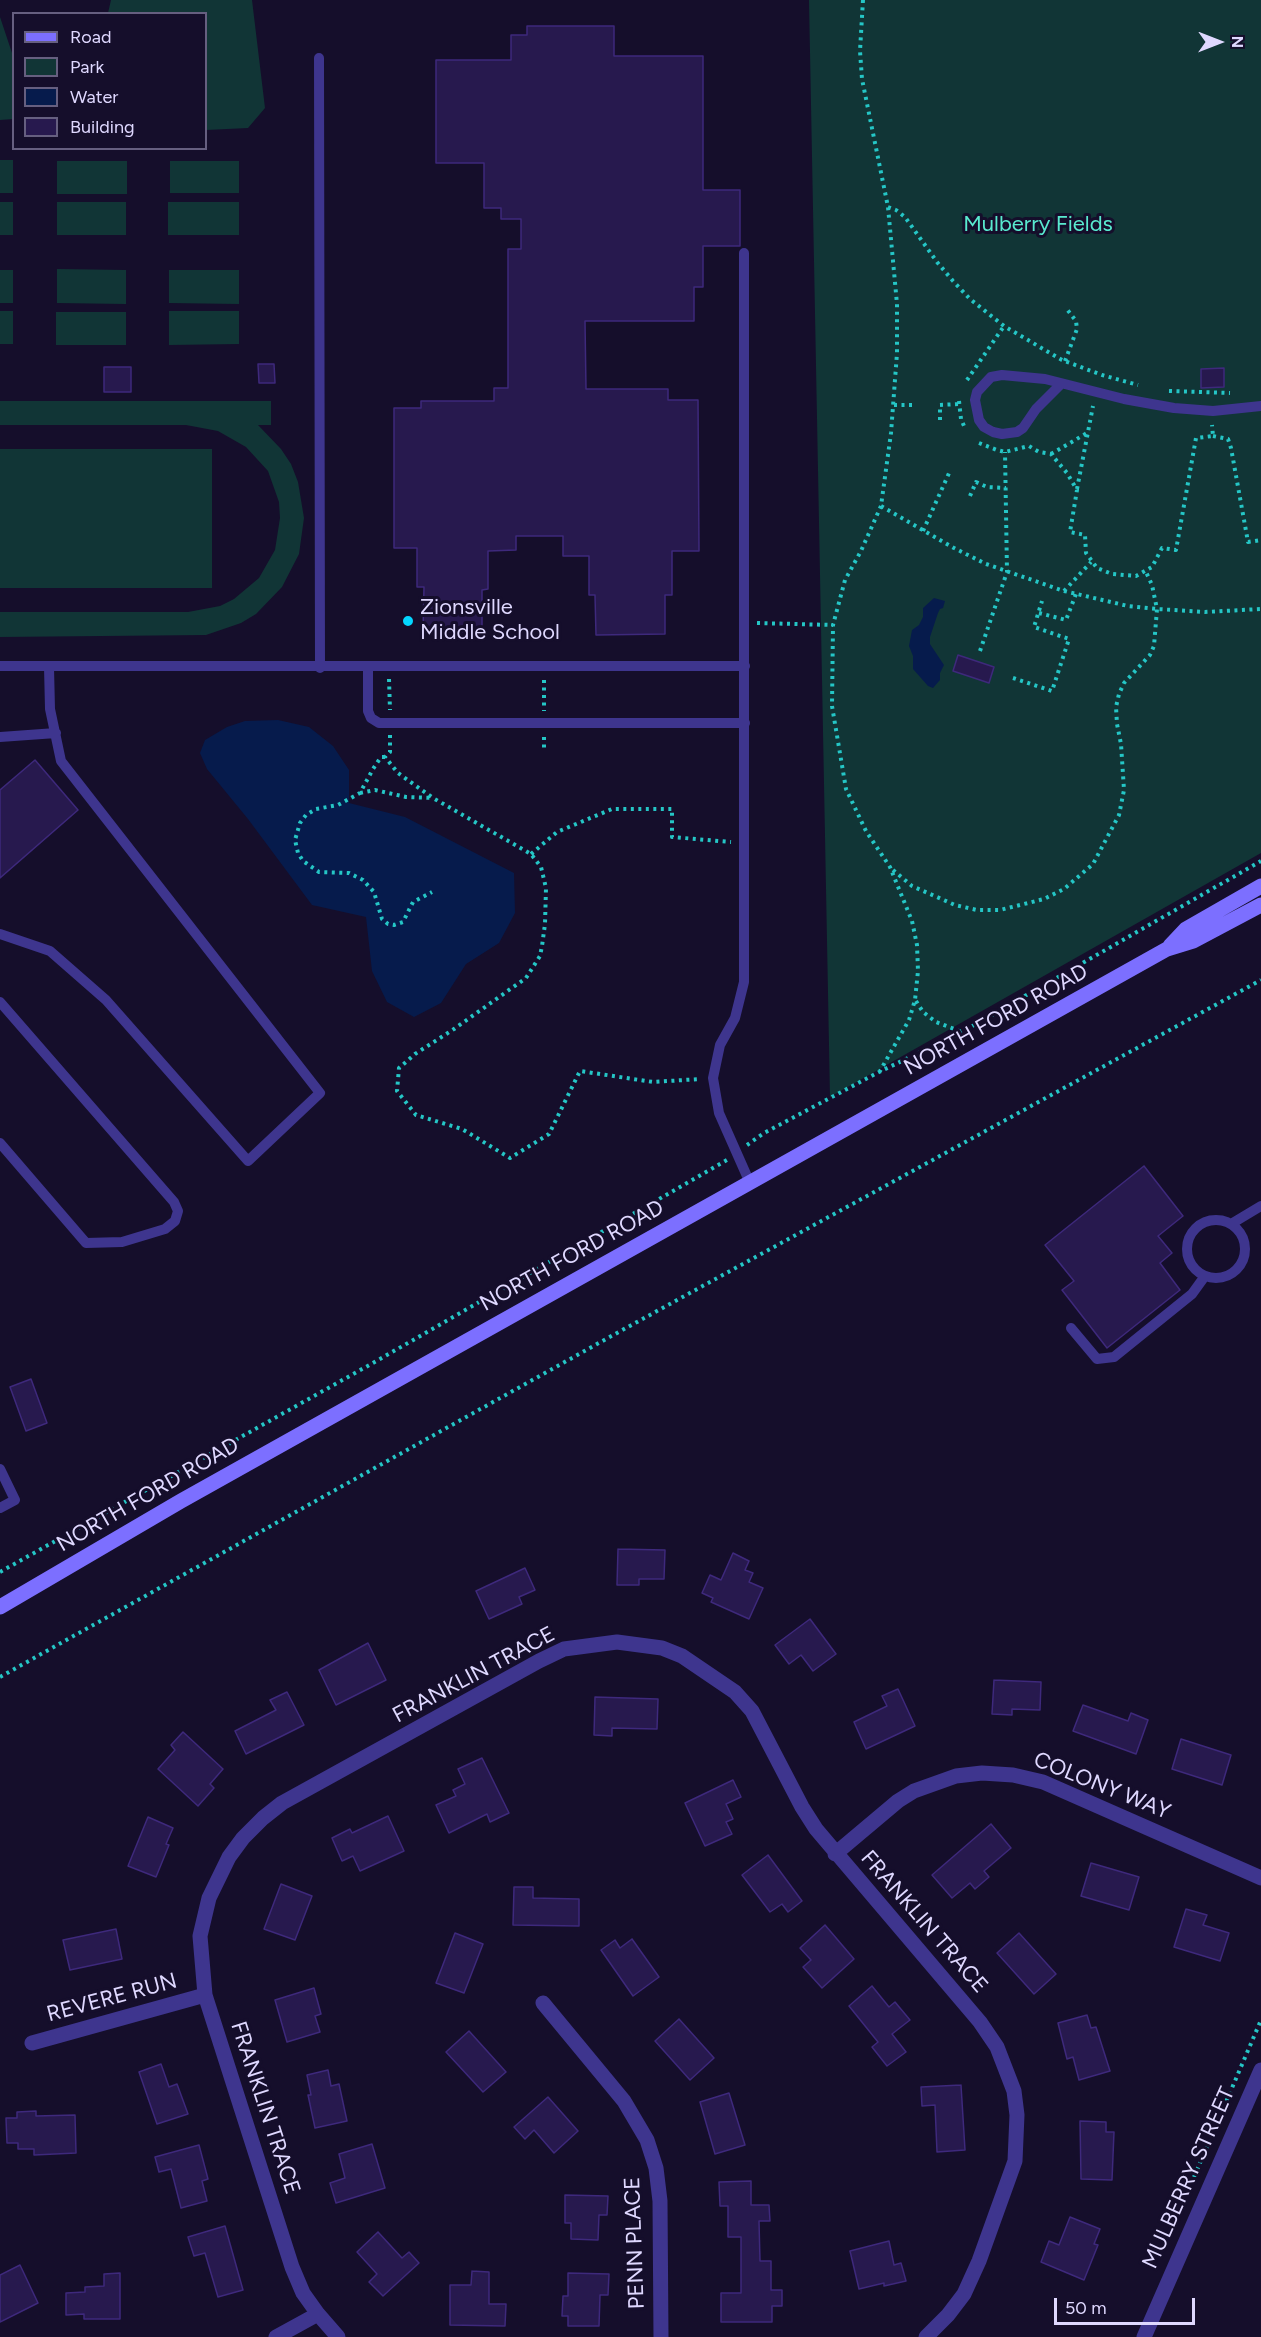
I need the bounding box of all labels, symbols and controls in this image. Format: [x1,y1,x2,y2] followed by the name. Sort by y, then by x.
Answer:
[12,12,207,150] legend
[1189,12,1249,72] north arrow
[70,26,111,48] text: Road
[1228,36,1247,48] text: N
[70,56,104,78] text: Park
[70,86,118,108] text: Water
[70,116,135,138] text: Building
[963,212,1113,238] park label: Mulberry Fields
[420,595,560,646] place label: Zionsville Middle School
[401,614,415,628] marker: Zionsville Middle School
[899,958,1093,1082] street label: NORTH FORD ROAD
[475,1194,669,1318] street label: NORTH FORD ROAD
[52,1432,244,1558] street label: NORTH FORD ROAD
[388,1621,560,1729] street label: FRANKLIN TRACE
[1030,1747,1174,1825] street label: COLONY WAY
[855,1845,993,1999] street label: FRANKLIN TRACE
[44,1968,180,2028] street label: REVERE RUN
[225,2018,305,2198] street label: FRANKLIN TRACE
[1137,2083,1241,2273] street label: MULBERRY STREET
[619,2176,651,2310] street label: PENN PLACE
[1057,2286,1198,2324] scale bar
[1065,2297,1107,2319] text: 50 m

